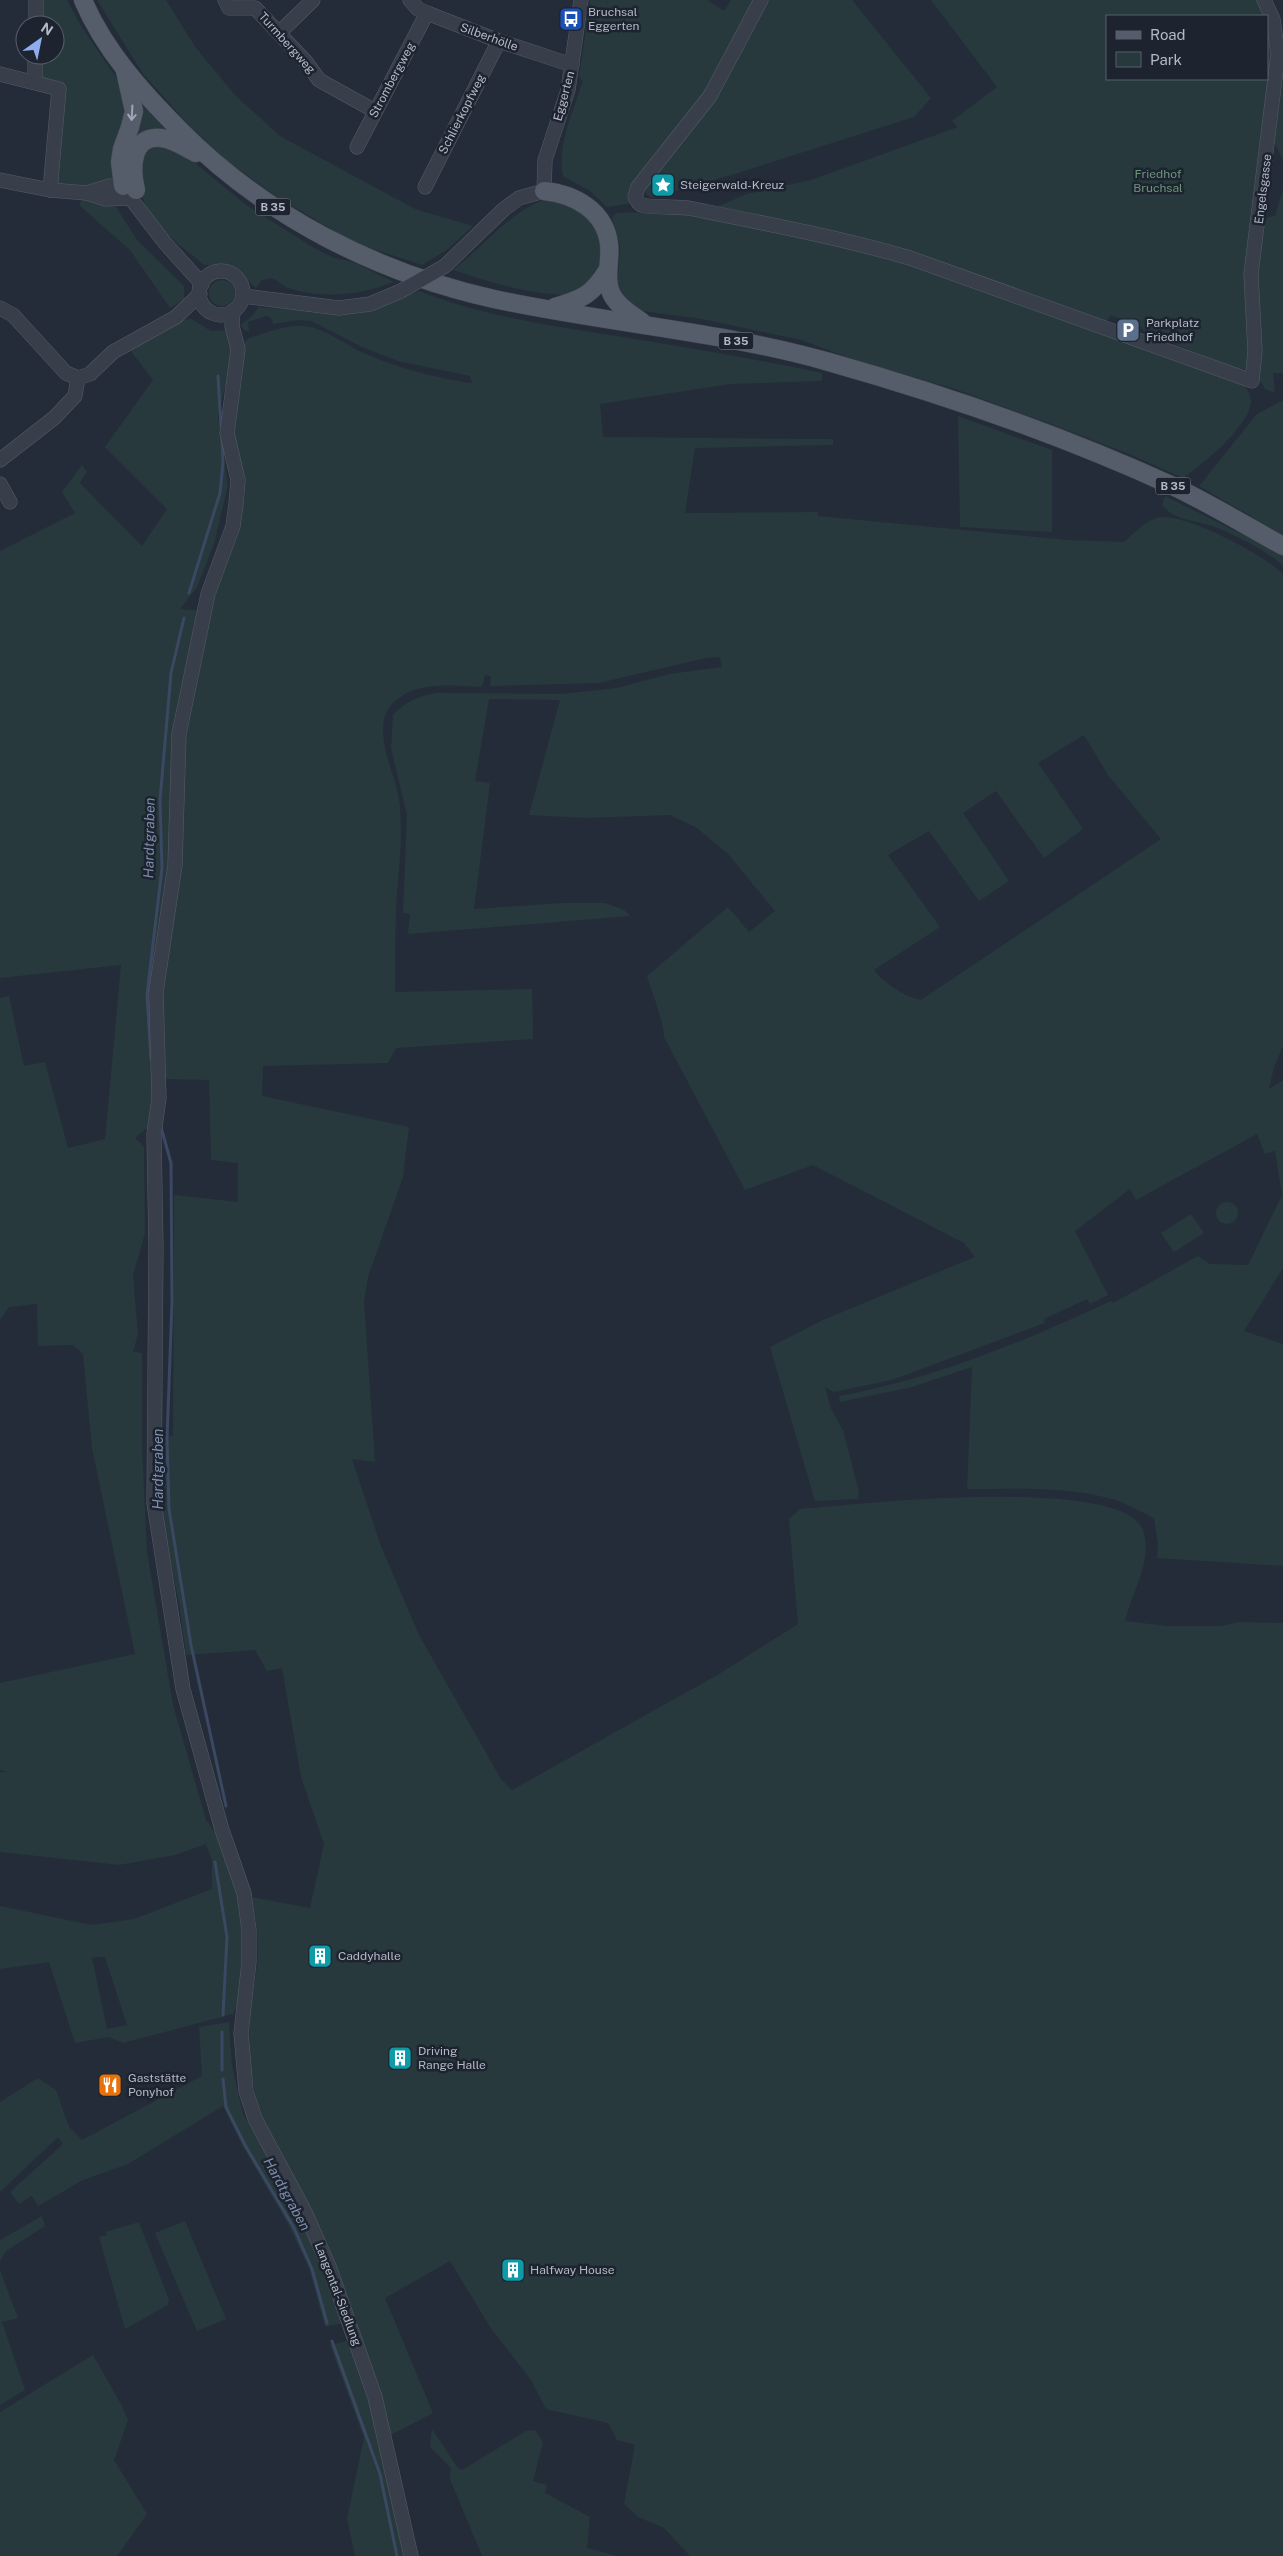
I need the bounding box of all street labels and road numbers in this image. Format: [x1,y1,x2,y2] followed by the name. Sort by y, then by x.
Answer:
[256,9,318,77] street label: Turmbergweg
[458,20,520,54] street label: Silberhölle
[366,40,418,120] street label: Strombergweg
[551,69,577,123] street label: Eggerten
[436,72,488,156] street label: Schlierkopfweg
[1252,153,1274,225] street label: Engelsgasse
[256,198,290,216] road number: B 35
[718,332,754,350] road number: B 35
[1156,478,1190,494] road number: B 35
[312,2240,364,2348] street label: Langental-Siedlung

